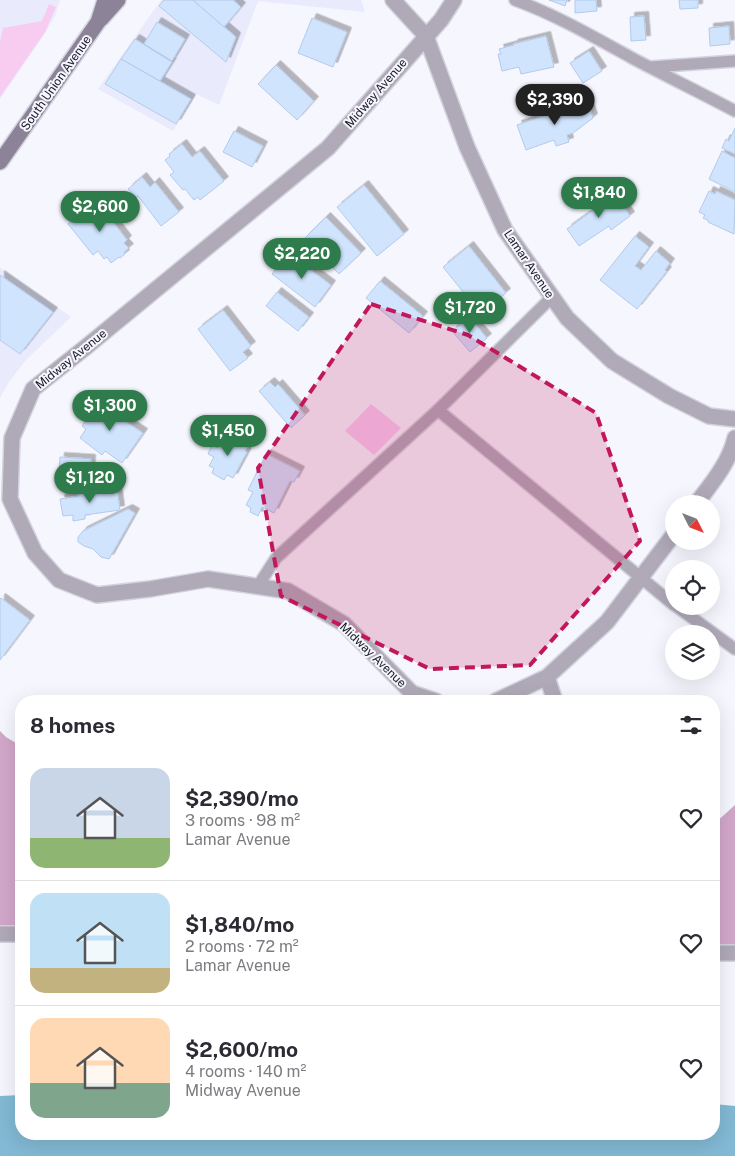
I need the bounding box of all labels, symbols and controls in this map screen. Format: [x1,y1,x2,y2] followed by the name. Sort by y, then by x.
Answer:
[18,33,94,133] street label: South Union Avenue
[342,55,410,130] street label: Midway Avenue
[514,84,596,126] pin: $2,390
[527,90,583,109] text: $2,390
[558,176,640,219] pin: $1,840
[572,183,626,202] text: $1,840
[59,190,141,233] pin: $2,600
[72,197,128,216] text: $2,600
[501,227,557,301] street label: Lamar Avenue
[261,238,343,280] pin: $2,220
[274,244,330,263] text: $2,220
[429,292,511,334] pin: $1,720
[444,298,496,317] text: $1,720
[33,326,109,392] street label: Midway Avenue
[69,390,151,432] pin: $1,300
[83,396,137,415] text: $1,300
[187,414,269,457] pin: $1,450
[201,421,255,440] text: $1,450
[49,462,131,504] pin: $1,120
[65,468,115,487] text: $1,120
[665,495,720,550] north arrow
[665,495,720,680] map controls
[665,560,720,615] button: locate
[337,620,409,690] street label: Midway Avenue
[665,625,720,680] button: layers
[677,711,705,739] icon: filters
[30,713,115,738] text: 8 homes
[185,786,299,811] text: $2,390/mo
[70,788,130,848] icon: home
[677,804,705,832] icon: heart
[185,811,300,830] text: 3 rooms · 98 m²
[185,830,291,849] text: Lamar Avenue
[185,912,294,937] text: $1,840/mo
[70,913,130,973] icon: home
[677,929,705,957] icon: heart
[185,937,299,956] text: 2 rooms · 72 m²
[185,956,291,975] text: Lamar Avenue
[185,1037,298,1062] text: $2,600/mo
[70,1038,130,1098] icon: home
[677,1054,705,1082] icon: heart
[185,1062,306,1081] text: 4 rooms · 140 m²
[185,1081,301,1100] text: Midway Avenue

